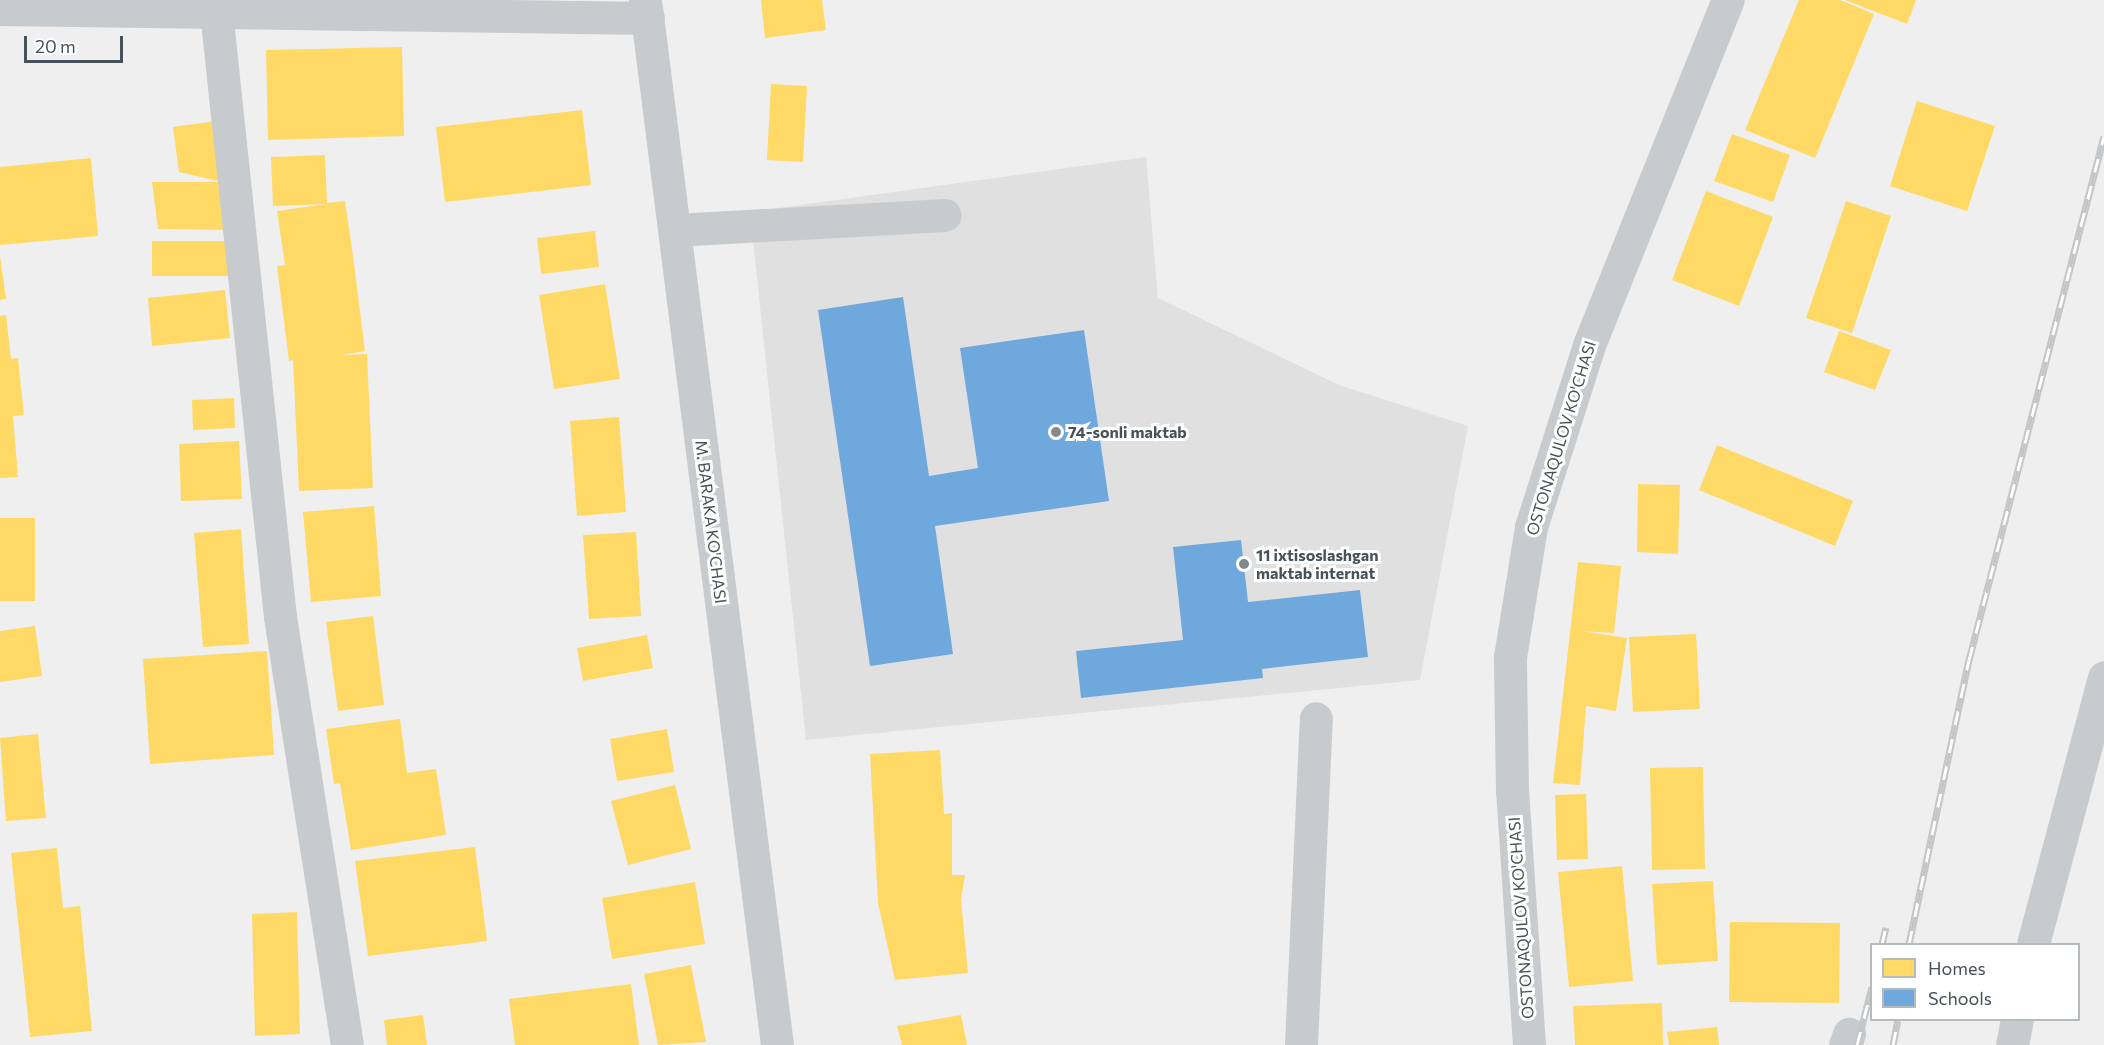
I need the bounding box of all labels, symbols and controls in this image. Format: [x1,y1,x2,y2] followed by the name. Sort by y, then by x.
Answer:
[27,24,126,62] scale bar
[35,35,76,57] text: 20 m
[1522,338,1600,538] street label: OSTONAQULOV KO'CHASI
[1068,422,1187,442] place label: 74-sonli maktab
[1049,425,1063,439] marker: 74-sonli maktab
[691,439,731,605] street label: M. BARAKA KO'CHASI
[1256,545,1379,583] place label: 11 ixtisoslashgan maktab internat
[1237,557,1251,571] marker: 11 ixtisoslashgan maktab internat
[1504,816,1538,1020] street label: OSTONAQULOV KO'CHASI
[1870,943,2080,1021] legend
[1928,957,1986,979] text: Homes
[1928,987,1992,1009] text: Schools

